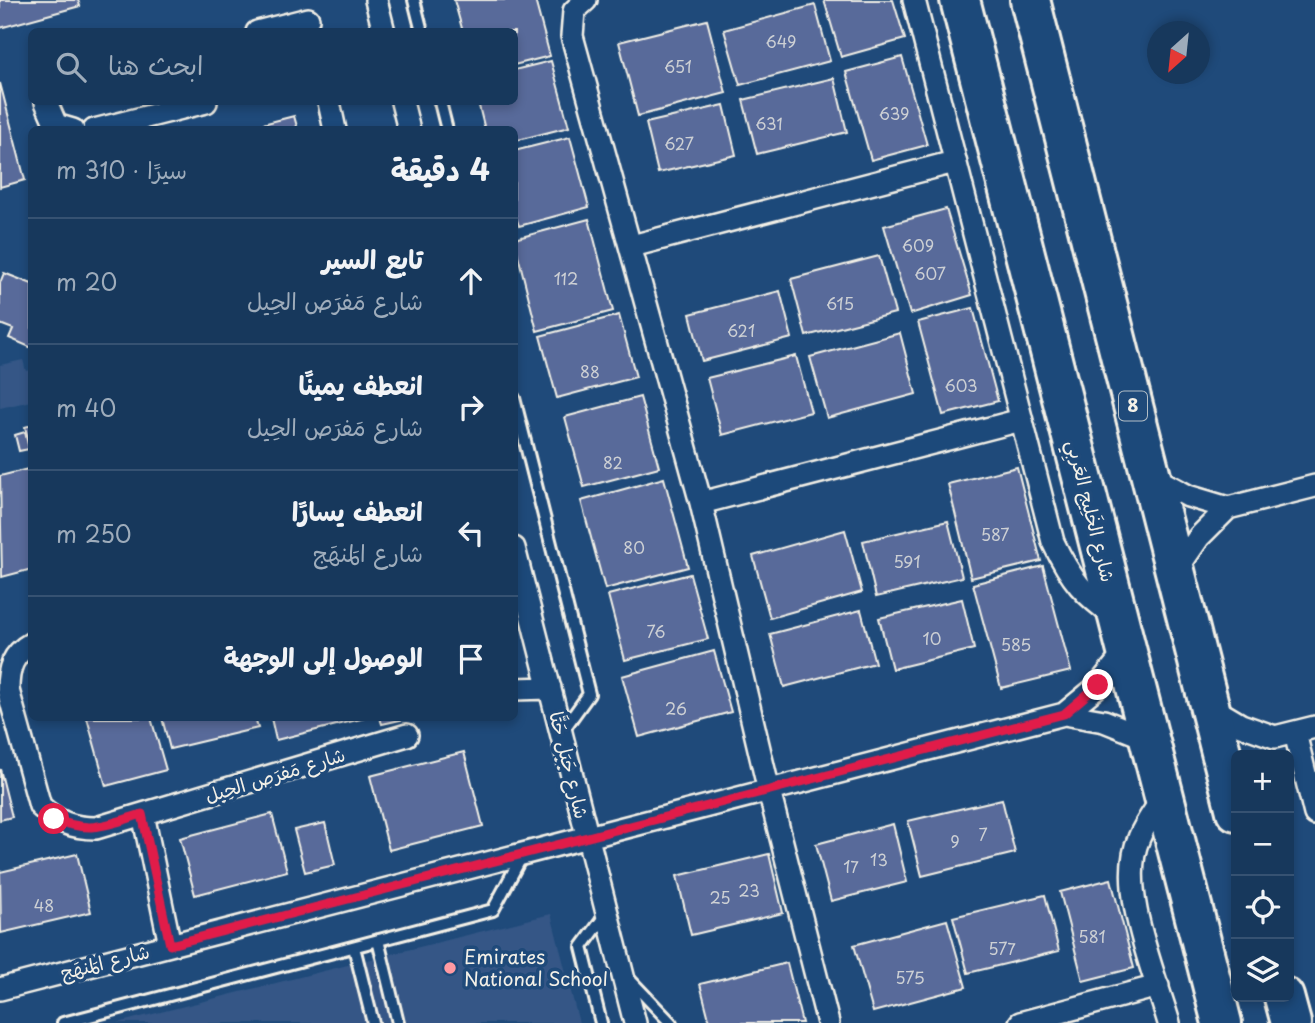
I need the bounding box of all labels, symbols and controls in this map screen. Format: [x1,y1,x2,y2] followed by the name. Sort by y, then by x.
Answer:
[1147,21,1210,84] north arrow
[28,28,518,105] search box
[766,29,796,53] house number: 649
[108,45,203,84] text: ابحث هنا
[52,48,90,86] icon: search
[664,54,692,78] house number: 651
[879,101,909,125] house number: 639
[755,111,783,135] house number: 631
[664,131,694,155] house number: 627
[391,146,490,191] text: 4 دقيقة
[56,152,187,187] text: سيرًا · 310 m
[902,233,934,257] house number: 609
[322,239,423,278] text: تابع السير
[914,261,946,285] house number: 607
[452,262,490,300] icon: ahead
[56,264,117,299] text: 20 m
[554,266,578,290] house number: 112
[247,283,423,318] text: شارع مَفرَص الحِيل
[826,291,854,315] house number: 615
[727,318,755,342] house number: 621
[580,359,600,383] house number: 88
[299,365,423,404] text: انعطف يمينًا
[944,373,978,397] house number: 603
[452,388,490,426] icon: right
[56,390,116,425] text: 40 m
[1119,392,1147,420] road number: 8
[247,409,423,444] text: شارع مَفرَص الحِيل
[1057,437,1123,586] street label: شارع الخَلِيج العَربِي
[603,450,623,474] house number: 82
[292,491,423,530] text: انعطف يسارًا
[452,514,490,552] icon: left
[56,516,132,551] text: 250 m
[981,522,1009,546] house number: 587
[313,535,423,570] text: شارع المَنهَج
[623,535,645,559] house number: 80
[893,549,921,573] house number: 591
[646,619,666,643] house number: 76
[923,626,941,650] house number: 10
[1001,632,1031,656] house number: 585
[224,637,423,676] text: الوصول إلى الوجهة
[452,640,490,678] icon: arrive
[1082,669,1113,700] route end
[665,696,687,720] house number: 26
[542,708,597,822] street label: شارع جَبَل حَتَّا
[201,739,349,810] street label: شارع مَفرَص الحِيل
[1231,750,1294,1002] map controls
[1231,750,1294,813] button: +
[38,803,69,834] route start
[1231,813,1294,876] button: −
[978,822,988,846] house number: 7
[950,829,960,853] house number: 9
[870,847,888,871] house number: 13
[843,854,859,878] house number: 17
[1231,876,1294,939] button: locate
[738,878,760,902] house number: 23
[709,885,731,909] house number: 25
[34,893,54,917] house number: 48
[1078,924,1106,948] house number: 581
[57,936,152,987] street label: شارع المَنهَج
[988,936,1016,960] house number: 577
[1231,939,1294,1002] button: layers
[464,942,608,992] place label: Emirates National School
[442,960,458,976] marker: Emirates National School
[895,965,925,989] house number: 575

